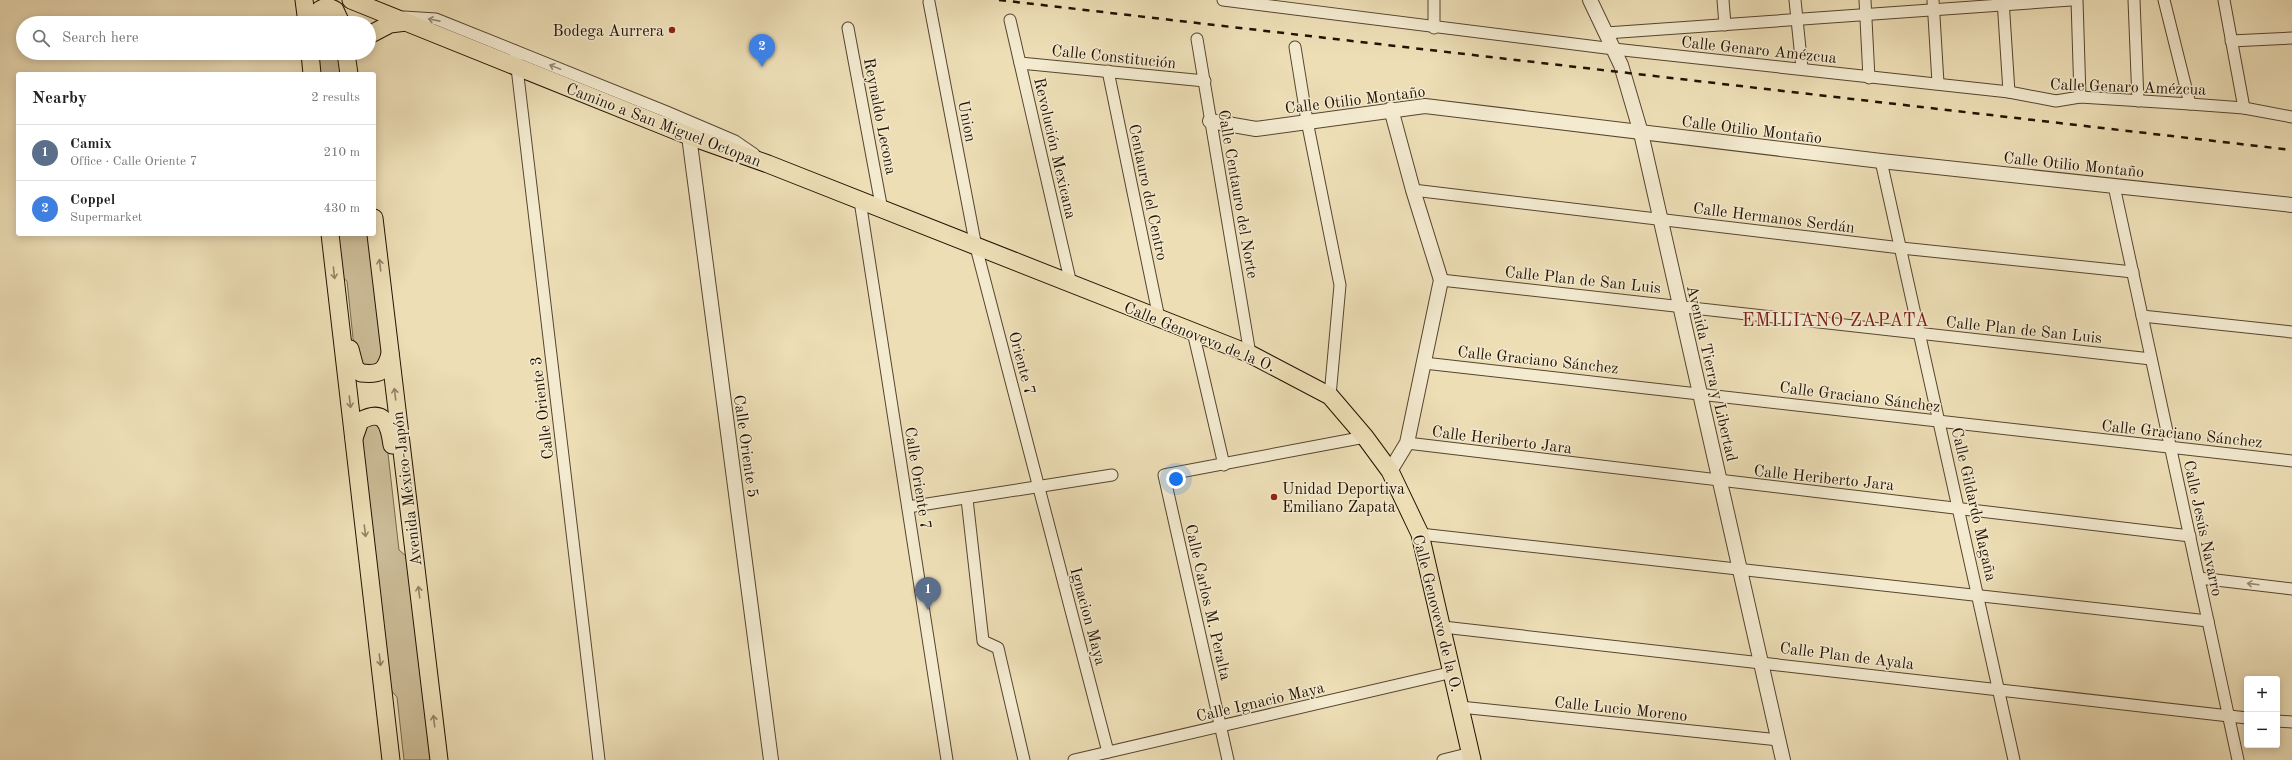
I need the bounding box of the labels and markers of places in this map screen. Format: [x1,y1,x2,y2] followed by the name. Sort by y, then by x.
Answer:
[553,24,664,40] place label: Bodega Aurrera
[667,25,677,35] marker: Bodega Aurrera
[749,34,775,67] pin: 2
[1282,482,1405,516] place label: Unidad Deportiva Emiliano Zapata
[1269,492,1279,502] marker: Unidad Deportiva Emiliano Zapata
[915,577,941,610] pin: 1

